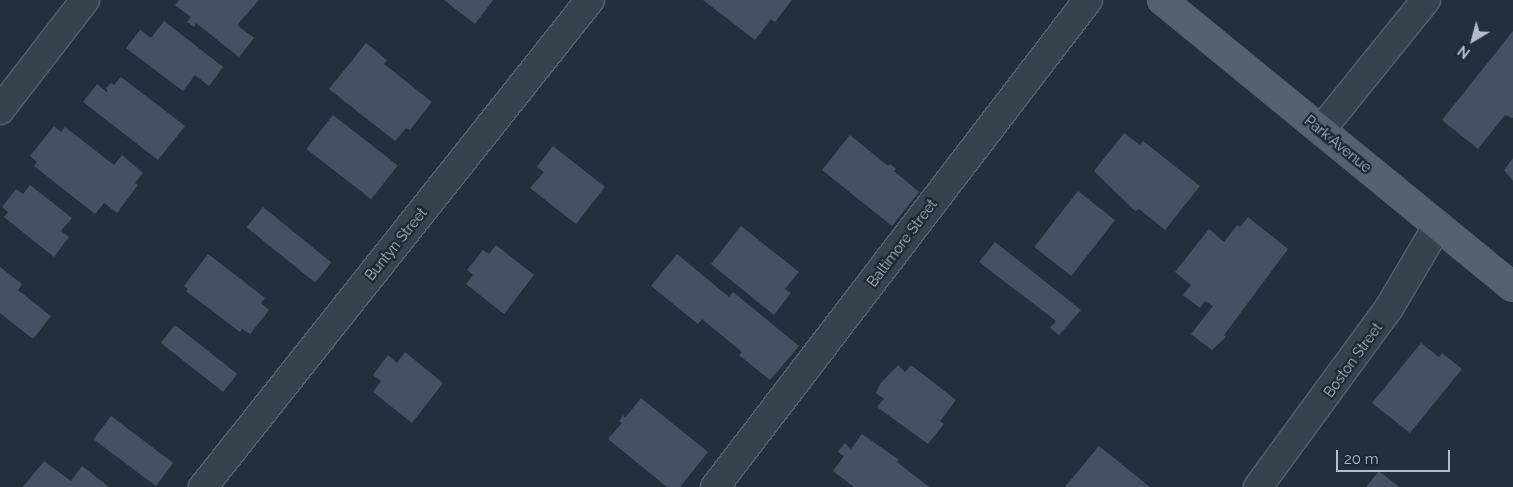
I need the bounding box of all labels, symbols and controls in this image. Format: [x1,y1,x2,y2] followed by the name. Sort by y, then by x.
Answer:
[1448,15,1498,65] north arrow
[1455,42,1473,62] text: N
[1301,112,1375,176] street label: Park Avenue
[864,196,940,290] street label: Baltimore Street
[362,204,430,284] street label: Buntyn Street
[1320,320,1386,400] street label: Boston Street
[1338,440,1452,472] scale bar
[1344,450,1379,468] text: 20 m

